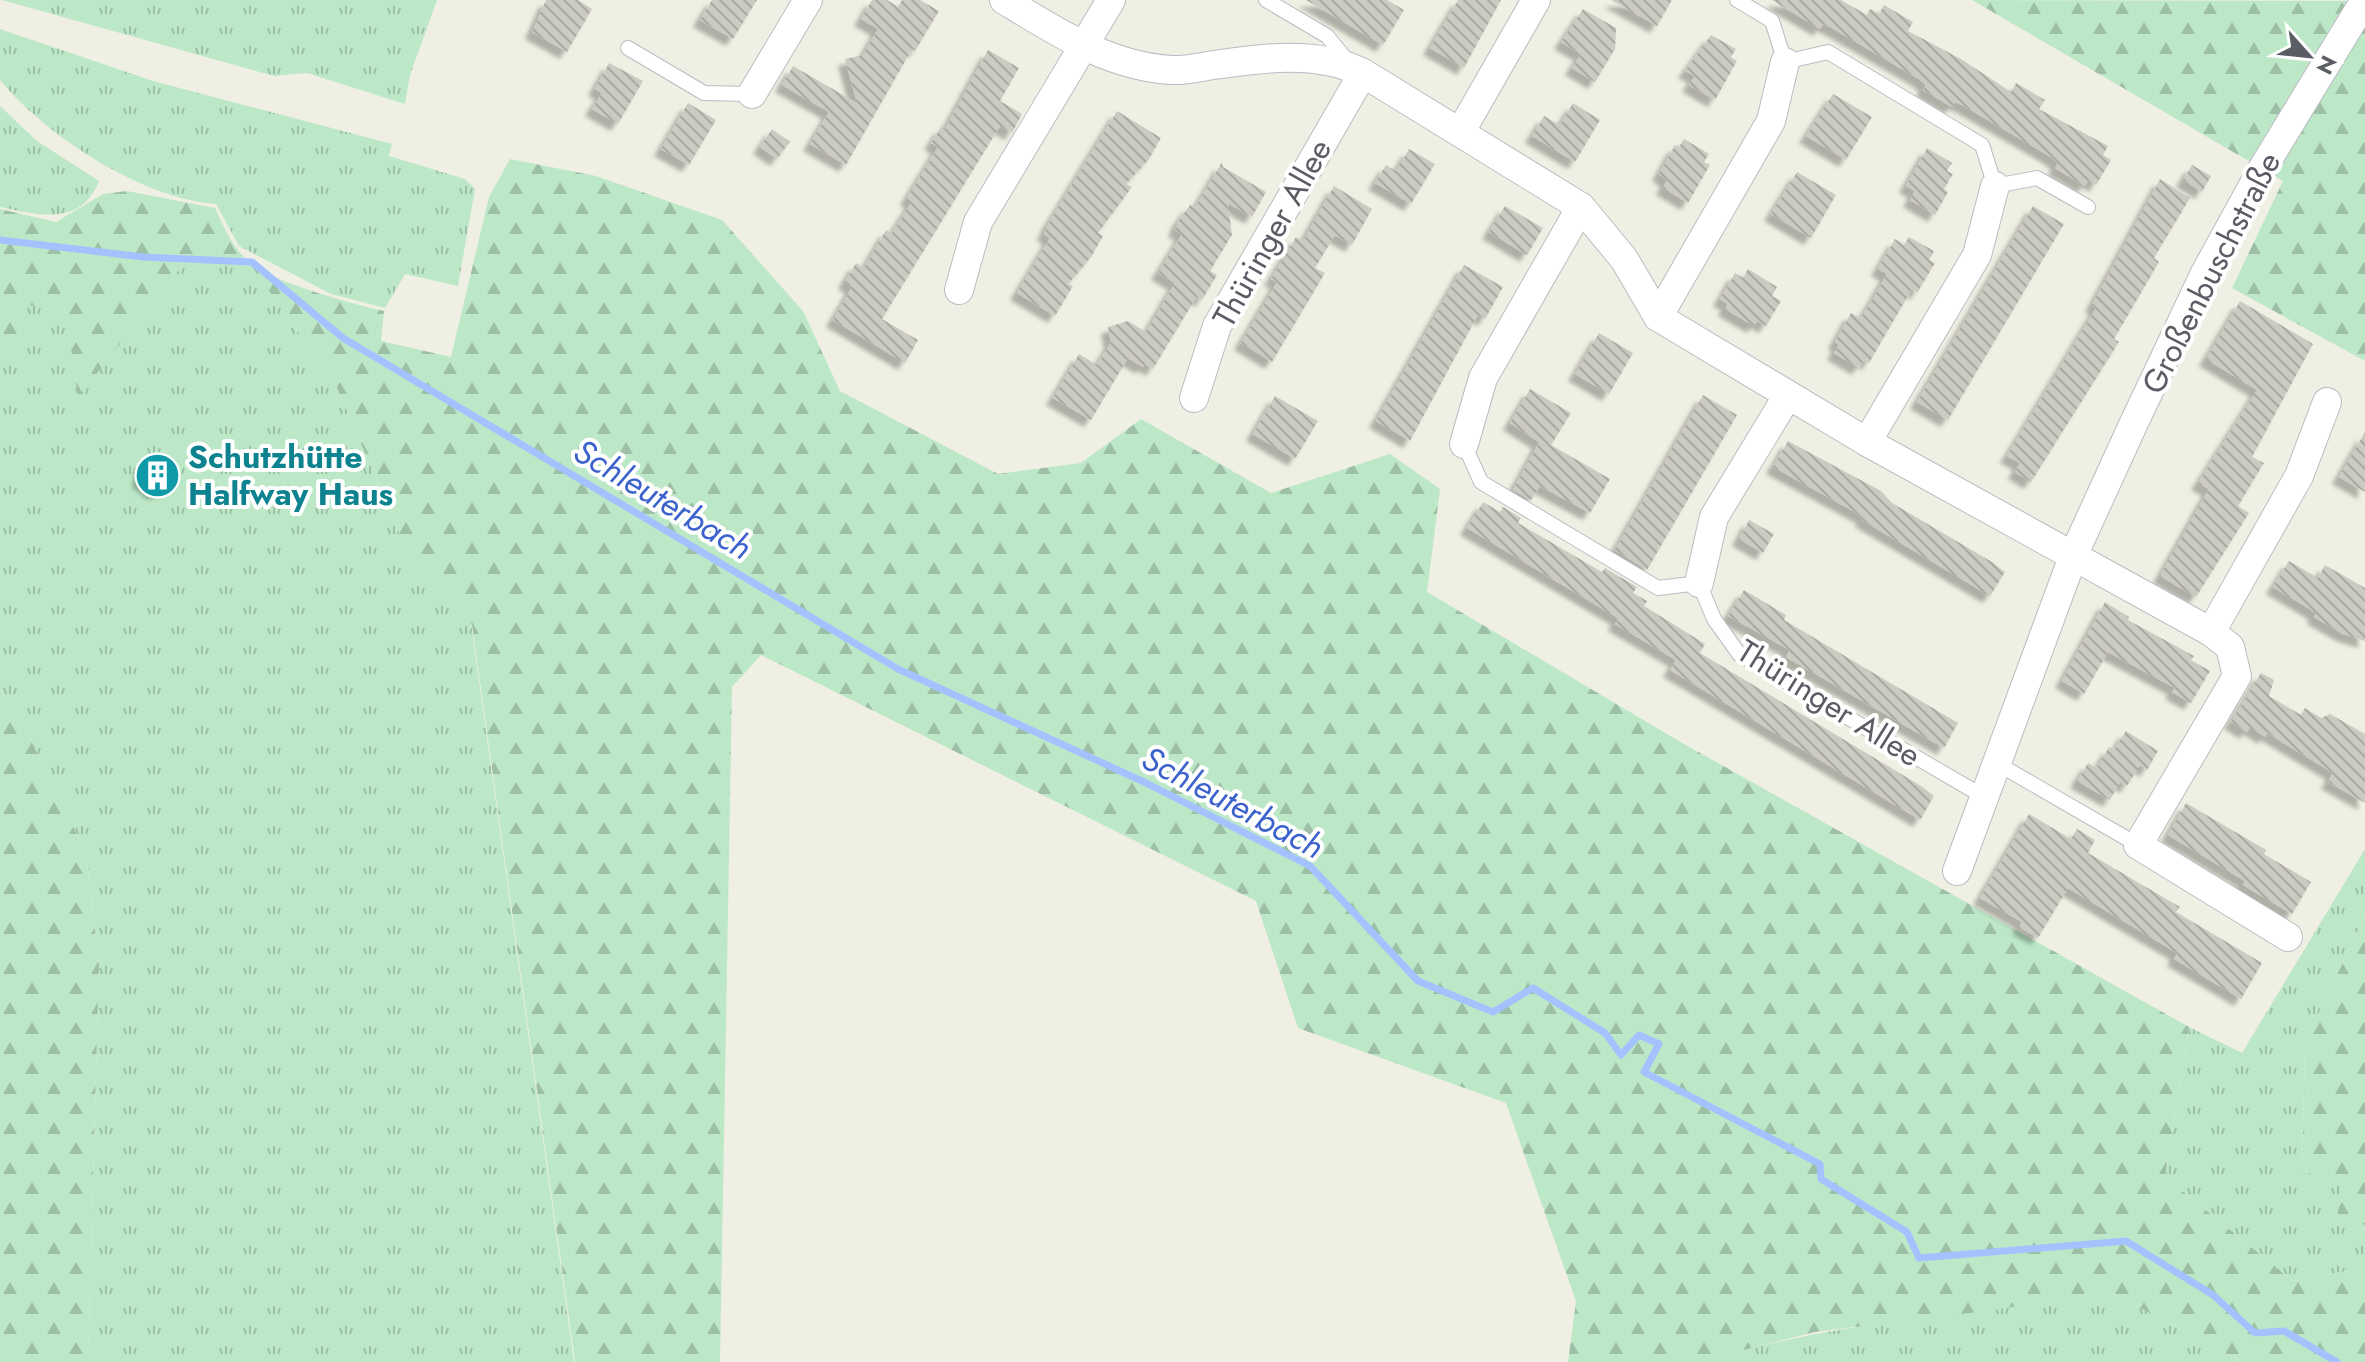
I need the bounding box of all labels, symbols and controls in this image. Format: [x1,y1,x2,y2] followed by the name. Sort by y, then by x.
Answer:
[2269,16,2349,96] north arrow
[2309,50,2345,80] text: N
[1201,131,1343,335] street label: Thüringer Allee
[2130,144,2292,402] street label: Großenbuschstraße
[564,427,761,572] water label: Schleuterbach
[188,434,393,517] place label: Schutzhütte Halfway Haus
[133,451,181,499] building icon: Schutzhütte Halfway Haus
[1728,628,1930,778] street label: Thüringer Allee
[1133,734,1333,871] water label: Schleuterbach

